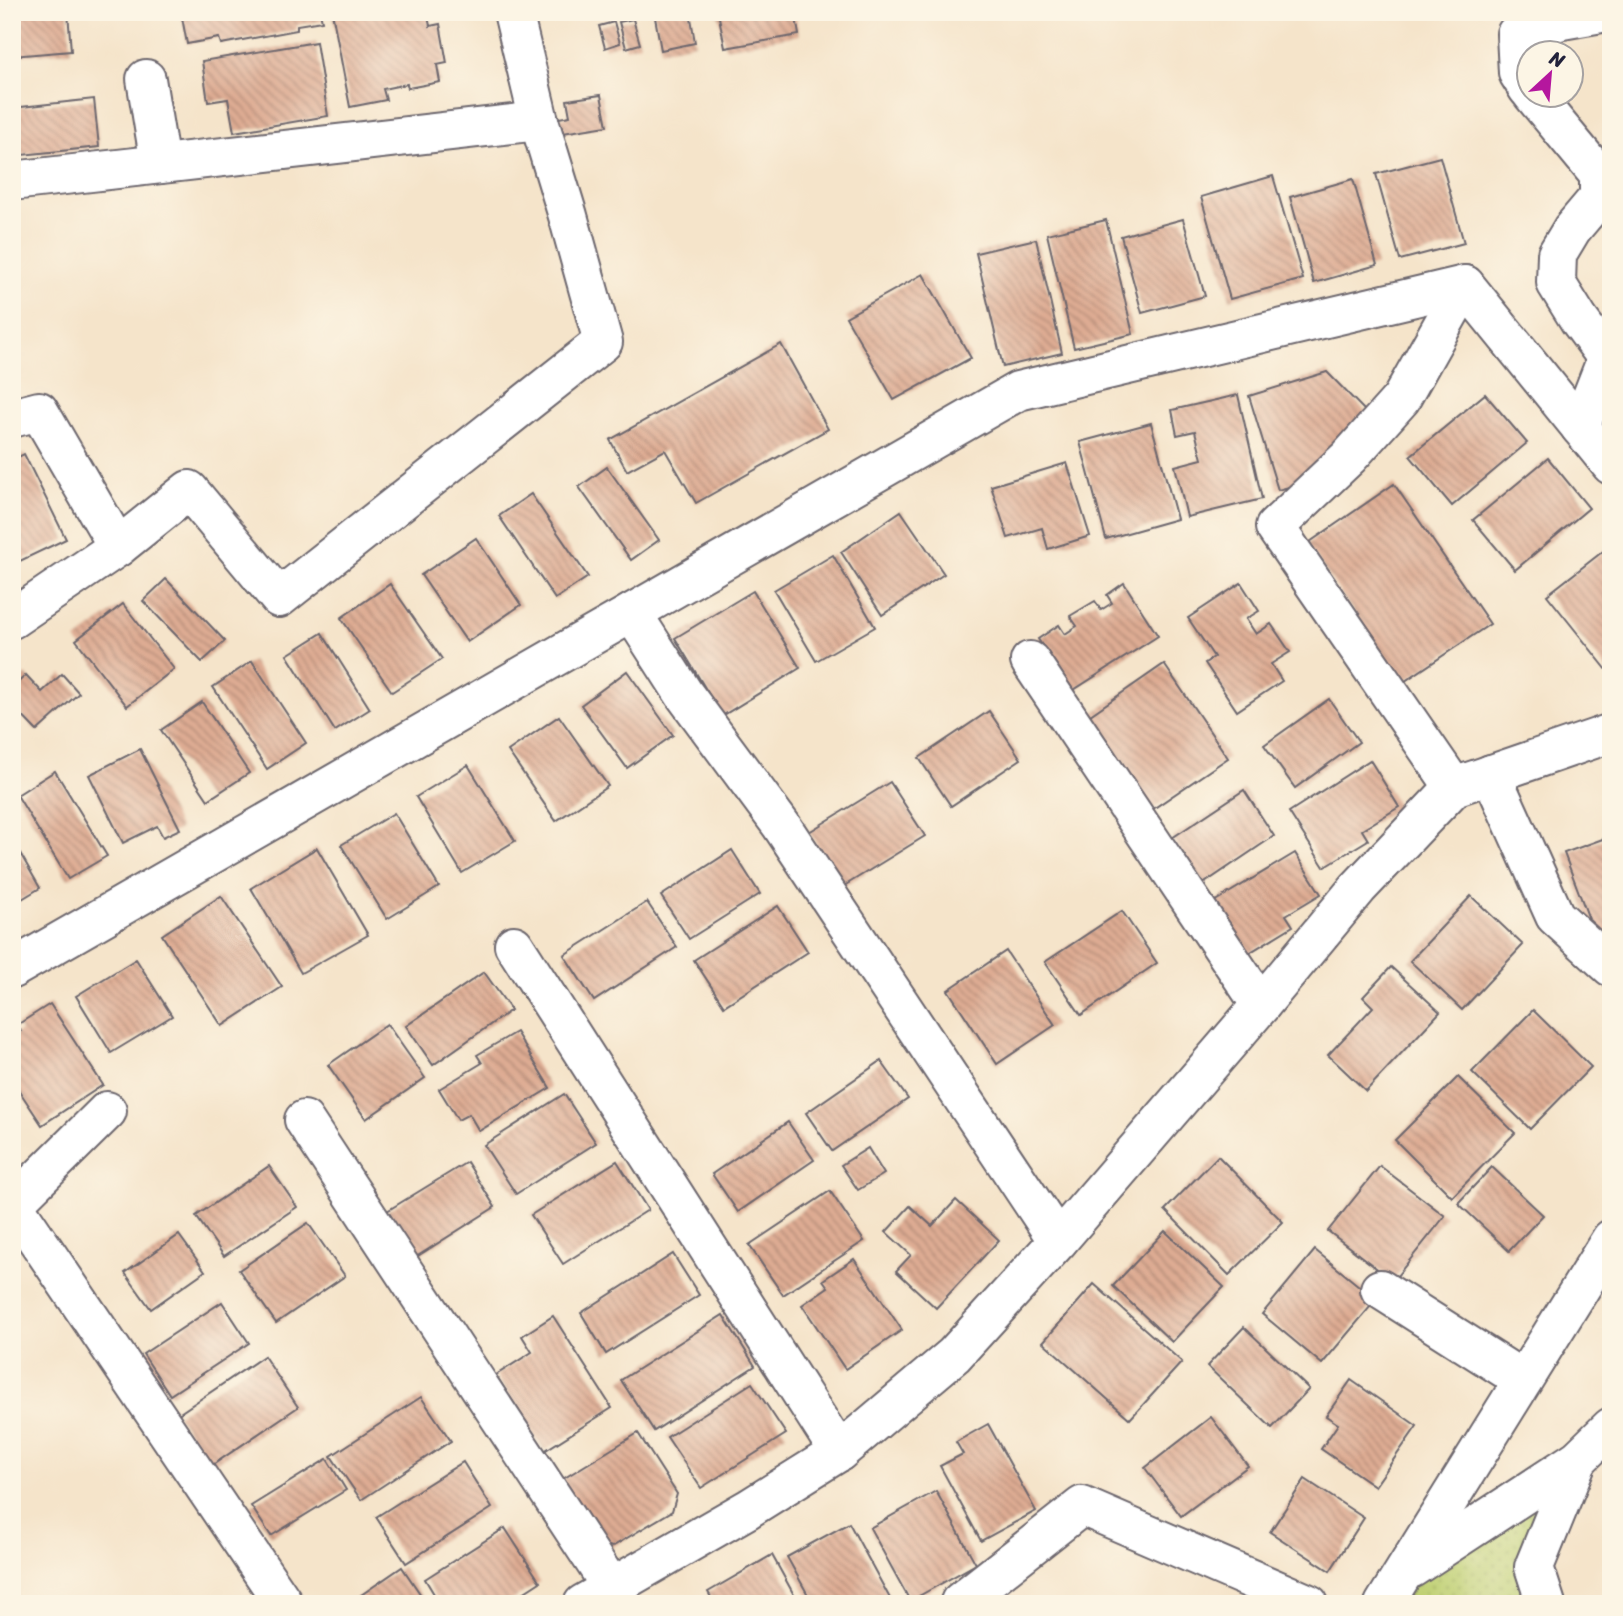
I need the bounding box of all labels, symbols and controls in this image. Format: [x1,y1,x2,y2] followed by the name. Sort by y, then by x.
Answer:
[1514,38,1584,108] north arrow
[1543,41,1571,77] text: N

